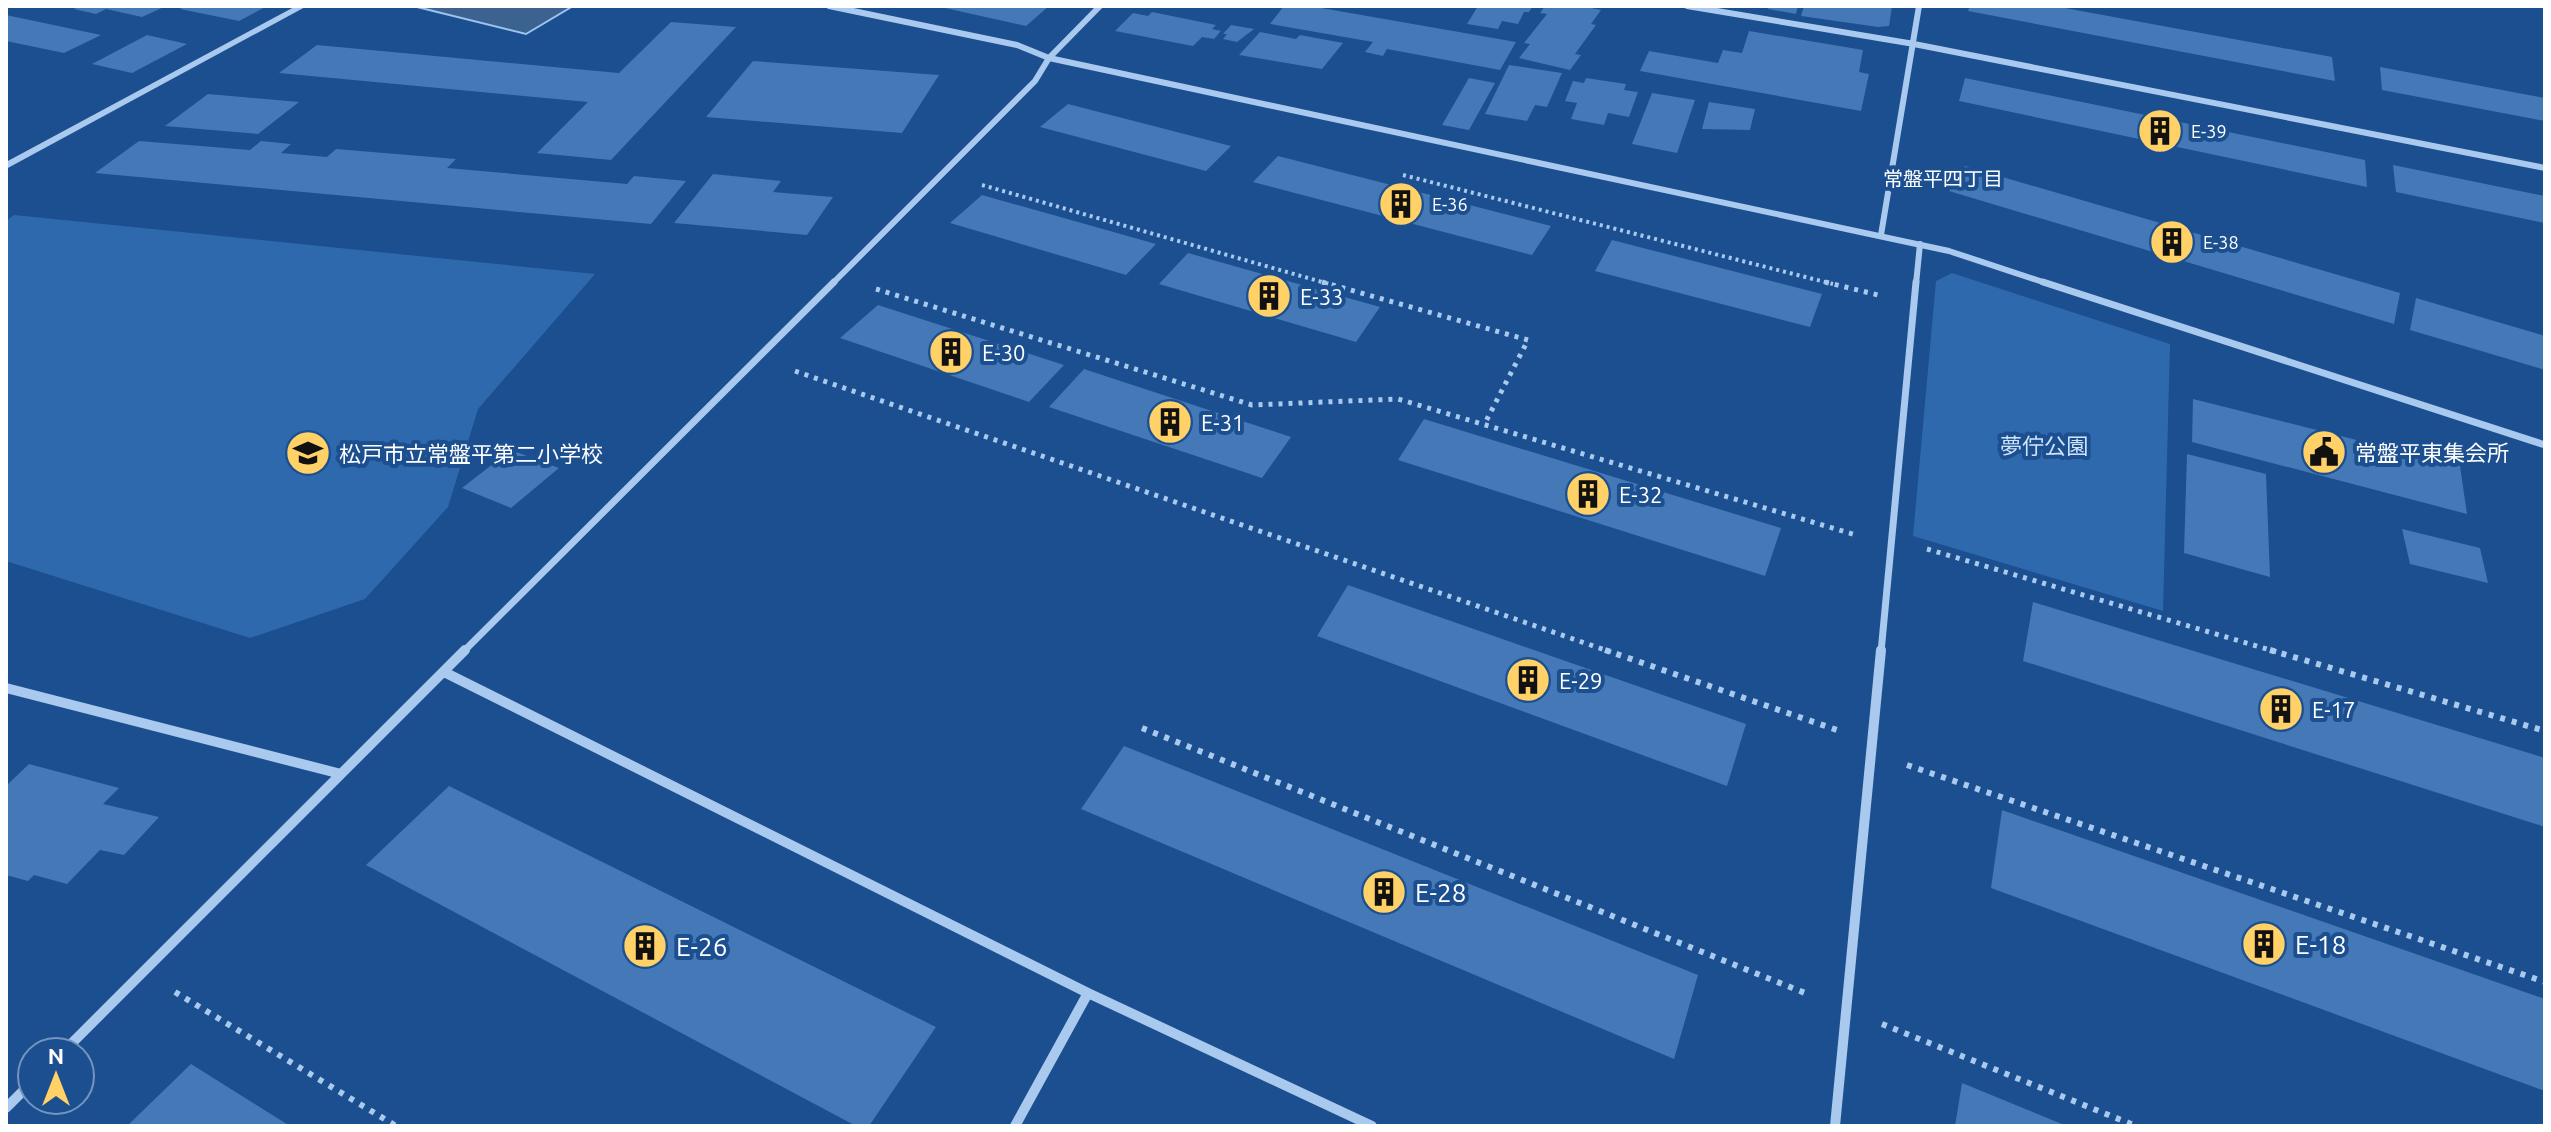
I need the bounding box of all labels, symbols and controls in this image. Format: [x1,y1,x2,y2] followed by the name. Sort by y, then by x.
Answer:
[2136,107,2184,155] building icon: E-39
[2191,121,2227,141] place label: E-39
[1883,167,2003,190] district label: 常盤平四丁目
[1377,180,1425,228] building icon: E-36
[1432,194,1468,214] place label: E-36
[2148,218,2196,266] building icon: E-38
[2203,232,2239,252] place label: E-38
[1245,272,1293,320] building icon: E-33
[1300,284,1344,309] place label: E-33
[927,328,975,376] building icon: E-30
[982,340,1026,365] place label: E-30
[1146,398,1194,446] building icon: E-31
[1201,410,1245,435] place label: E-31
[2300,428,2348,476] public building icon: 常盤平東集会所
[284,429,332,477] school or university icon: 松戸市立常盤平第二小学校
[2000,433,2088,458] park label: 夢佇公園
[2355,440,2509,465] place label: 常盤平東集会所
[339,441,603,466] place label: 松戸市立常盤平第二小学校
[1564,470,1612,518] building icon: E-32
[1619,482,1663,507] place label: E-32
[1504,656,1552,704] building icon: E-29
[1559,668,1603,693] place label: E-29
[2257,685,2305,733] building icon: E-17
[2312,697,2356,722] place label: E-17
[1360,868,1408,916] building icon: E-28
[1415,878,1466,907] place label: E-28
[2240,920,2288,968] building icon: E-18
[621,922,669,970] building icon: E-26
[2295,930,2346,959] place label: E-18
[676,932,727,961] place label: E-26
[16,1036,96,1116] north arrow
[48,1043,64,1068] text: N

